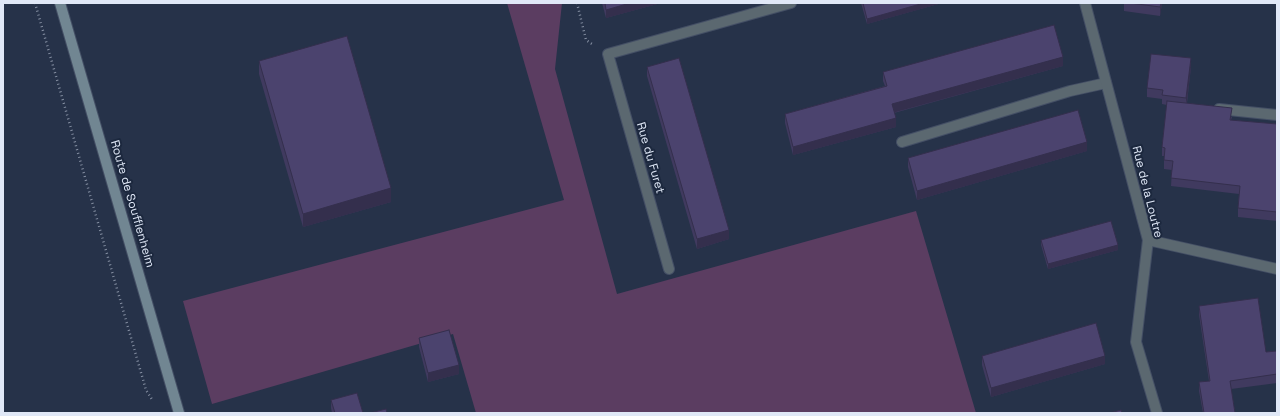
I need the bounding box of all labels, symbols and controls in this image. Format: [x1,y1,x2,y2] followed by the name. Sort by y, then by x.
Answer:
[633,121,667,195] street label: Rue du Furet
[107,139,157,269] street label: Route de Soufflenheim
[1129,145,1165,239] street label: Rue de la Loutre

